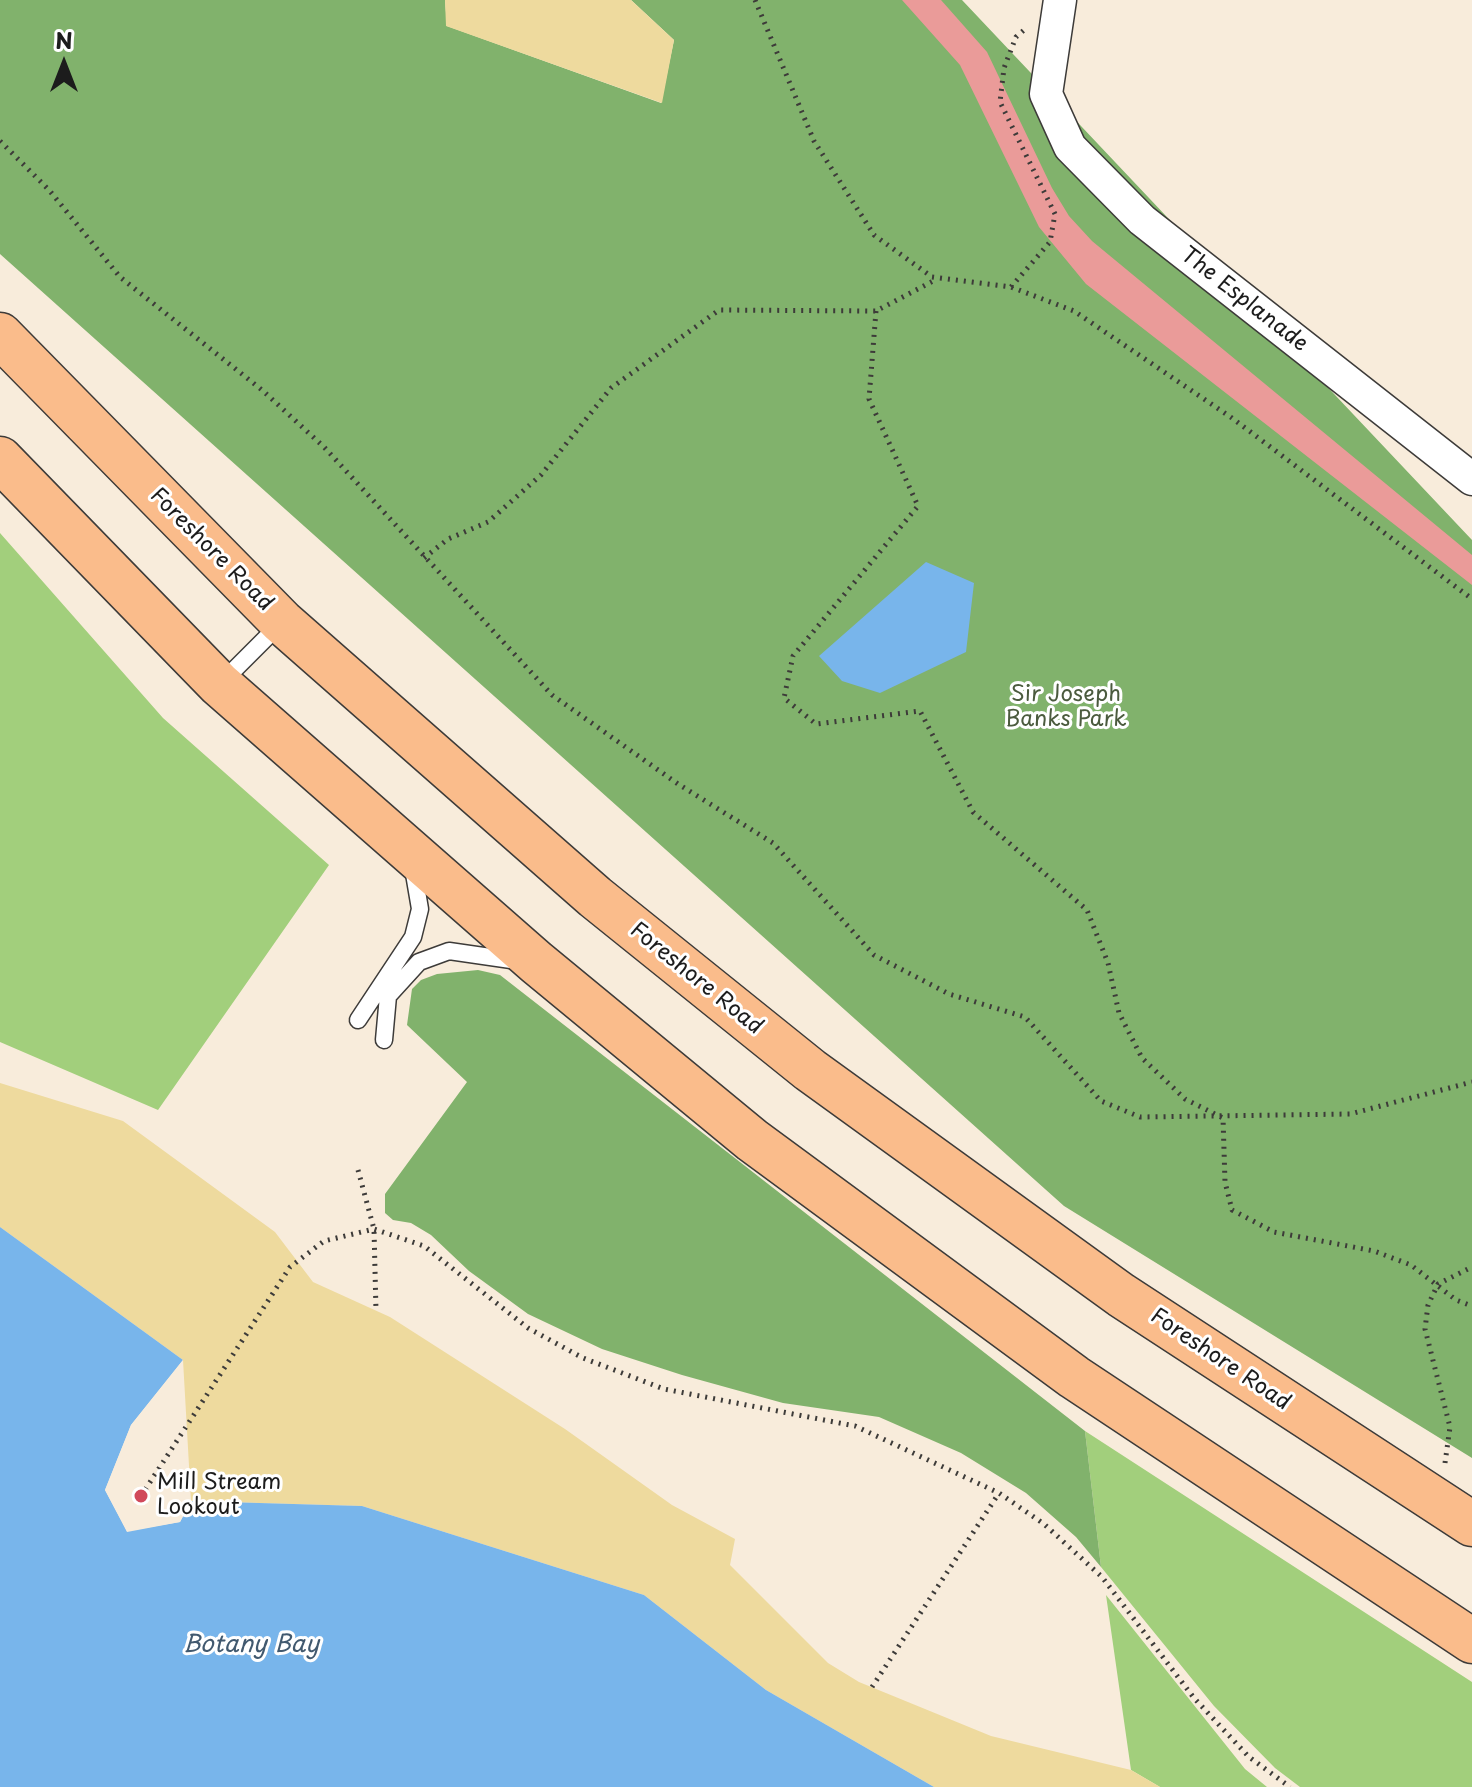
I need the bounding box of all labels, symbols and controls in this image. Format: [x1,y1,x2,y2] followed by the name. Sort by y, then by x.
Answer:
[55,23,73,56] text: N
[24,24,104,104] north arrow
[1175,242,1313,358] street label: The Esplanade
[144,483,278,617] street label: Foreshore Road
[1005,682,1127,734] park label: Sir Joseph Banks Park
[624,917,768,1041] street label: Foreshore Road
[1145,1303,1295,1417] street label: Foreshore Road
[157,1470,281,1522] place label: Mill Stream Lookout
[132,1487,150,1505] marker: Mill Stream Lookout
[183,1631,319,1659] water label: Botany Bay

